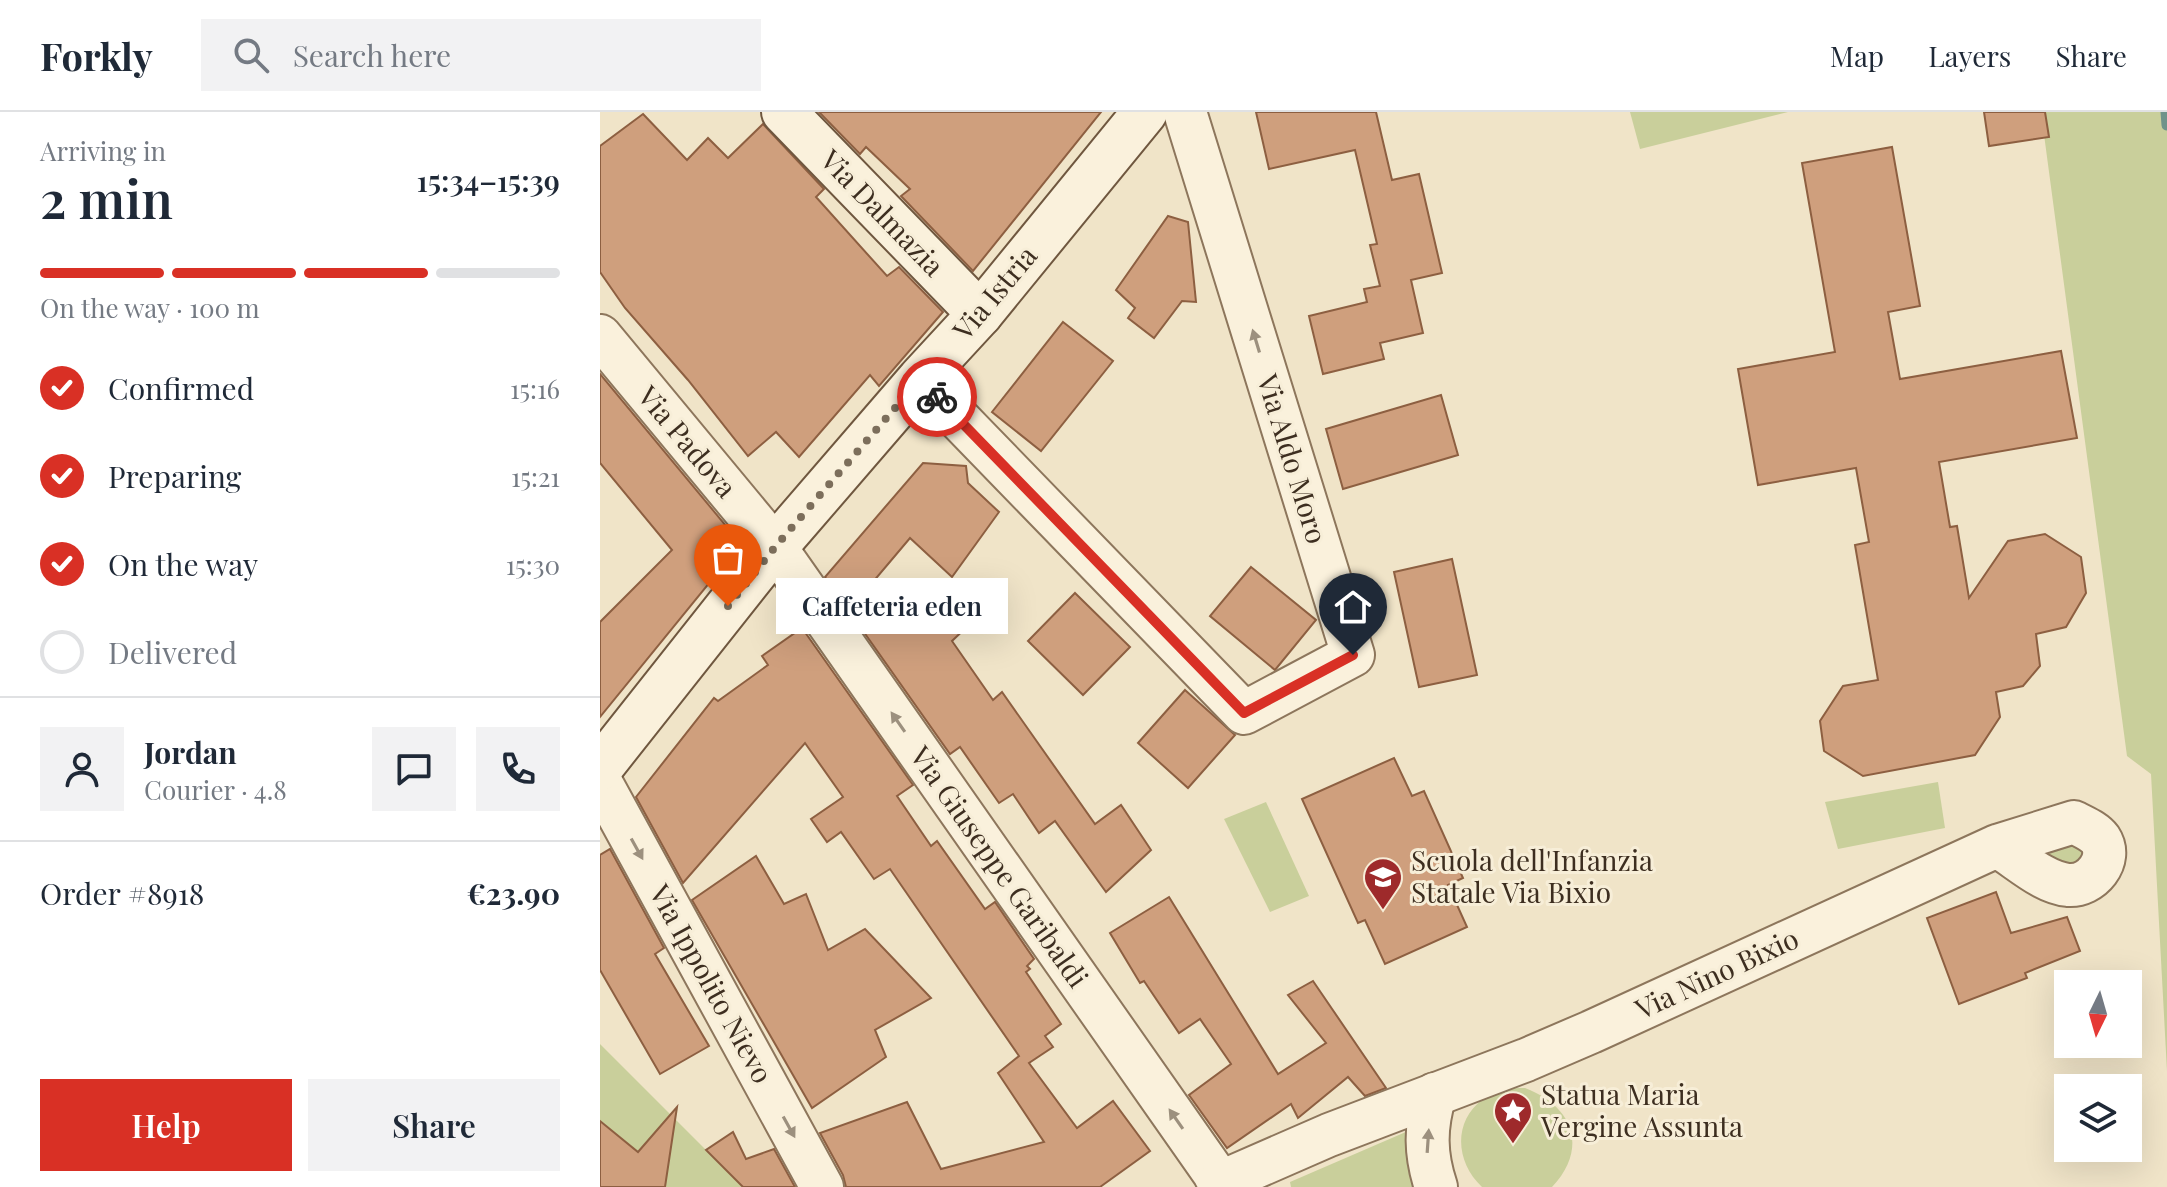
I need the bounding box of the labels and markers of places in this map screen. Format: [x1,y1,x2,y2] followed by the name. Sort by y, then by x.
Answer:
[694,524,762,606] pin
[1319,573,1387,655] pin
[776,578,1008,634] callout: Caffeteria eden
[1411,841,1653,910] place label: Scuola dell'Infanzia Statale Via Bixio
[1362,856,1404,911] school or university icon: Scuola dell'Infanzia Statale Via Bixio
[1540,1075,1743,1144] place label: Statua Maria Vergine Assunta
[1492,1090,1534,1145] place icon: Statua Maria Vergine Assunta

